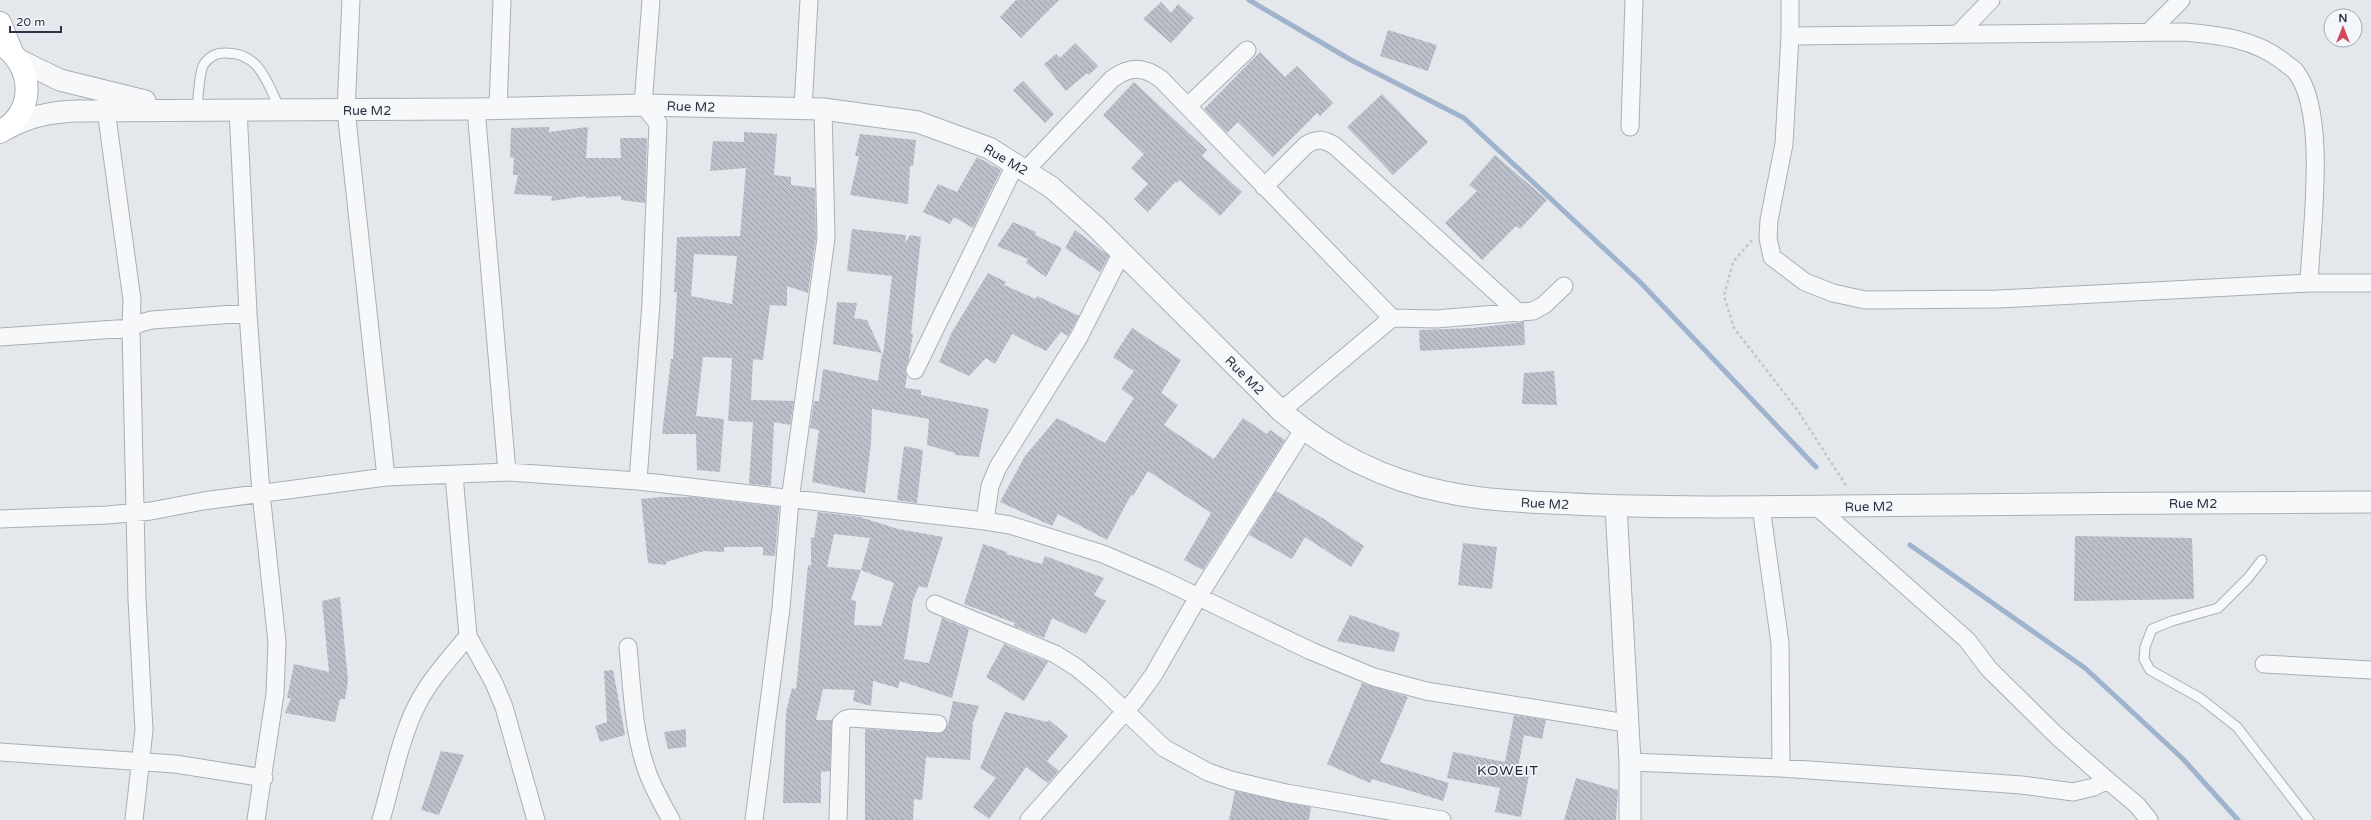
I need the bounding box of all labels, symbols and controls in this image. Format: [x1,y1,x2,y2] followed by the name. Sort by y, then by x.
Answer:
[10,8,61,34] scale bar
[2323,8,2363,48] north arrow
[2339,12,2347,25] text: N
[16,15,45,29] text: 20 m
[666,98,716,116] street label: Rue M2
[343,103,391,119] street label: Rue M2
[980,141,1031,179] street label: Rue M2
[1221,353,1267,399] street label: Rue M2
[1520,495,1570,513] street label: Rue M2
[2169,496,2217,512] street label: Rue M2
[1845,499,1893,515] street label: Rue M2
[1477,762,1539,779] district label: KOWEIT

